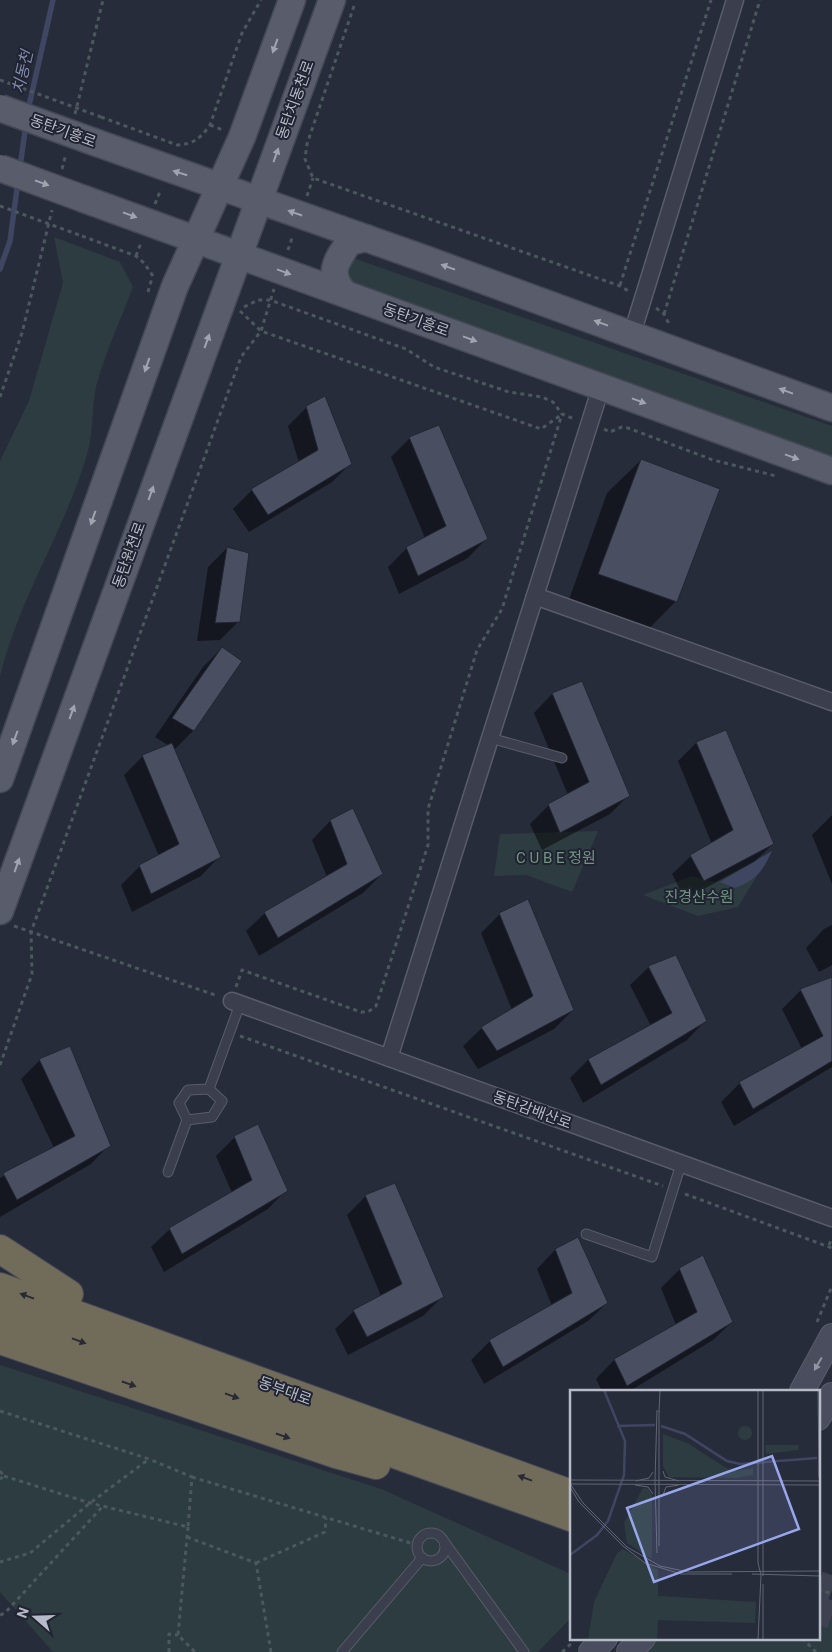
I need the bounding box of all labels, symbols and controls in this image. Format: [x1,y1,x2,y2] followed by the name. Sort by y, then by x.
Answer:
[271,39,279,54] one-way arrow
[8,46,37,96] water label: 치동천
[272,58,318,142] street label: 동탄치동천로
[27,111,99,151] street label: 동탄기흥로
[272,147,280,162] one-way arrow
[172,169,187,177] one-way arrow
[35,179,50,187] one-way arrow
[287,209,302,217] one-way arrow
[123,211,138,219] one-way arrow
[441,263,456,270] one-way arrow
[277,268,292,276] one-way arrow
[380,300,452,340] street label: 동탄기흥로
[593,319,608,327] one-way arrow
[204,333,211,348] one-way arrow
[463,335,478,343] one-way arrow
[143,358,150,373] one-way arrow
[778,387,793,395] one-way arrow
[632,397,647,405] one-way arrow
[784,454,799,461] one-way arrow
[148,486,155,501] one-way arrow
[89,511,96,526] one-way arrow
[109,519,149,591] street label: 동탄원천로
[68,704,76,719] one-way arrow
[11,730,18,745] one-way arrow
[516,849,596,867] park label: C U B E 정원
[13,857,21,872] one-way arrow
[664,888,734,906] park label: 진경산수원
[490,1087,574,1133] street label: 동탄감배산로
[19,1292,34,1300] one-way arrow
[72,1337,87,1345] one-way arrow
[814,1357,822,1372] one-way arrow
[256,1373,314,1409] street label: 동부대로
[122,1380,137,1388] one-way arrow
[570,1390,820,1640] inset map
[225,1392,240,1400] one-way arrow
[275,1433,290,1440] one-way arrow
[517,1474,532,1482] one-way arrow
[10,1592,60,1642] north arrow
[14,1605,32,1620] text: N

